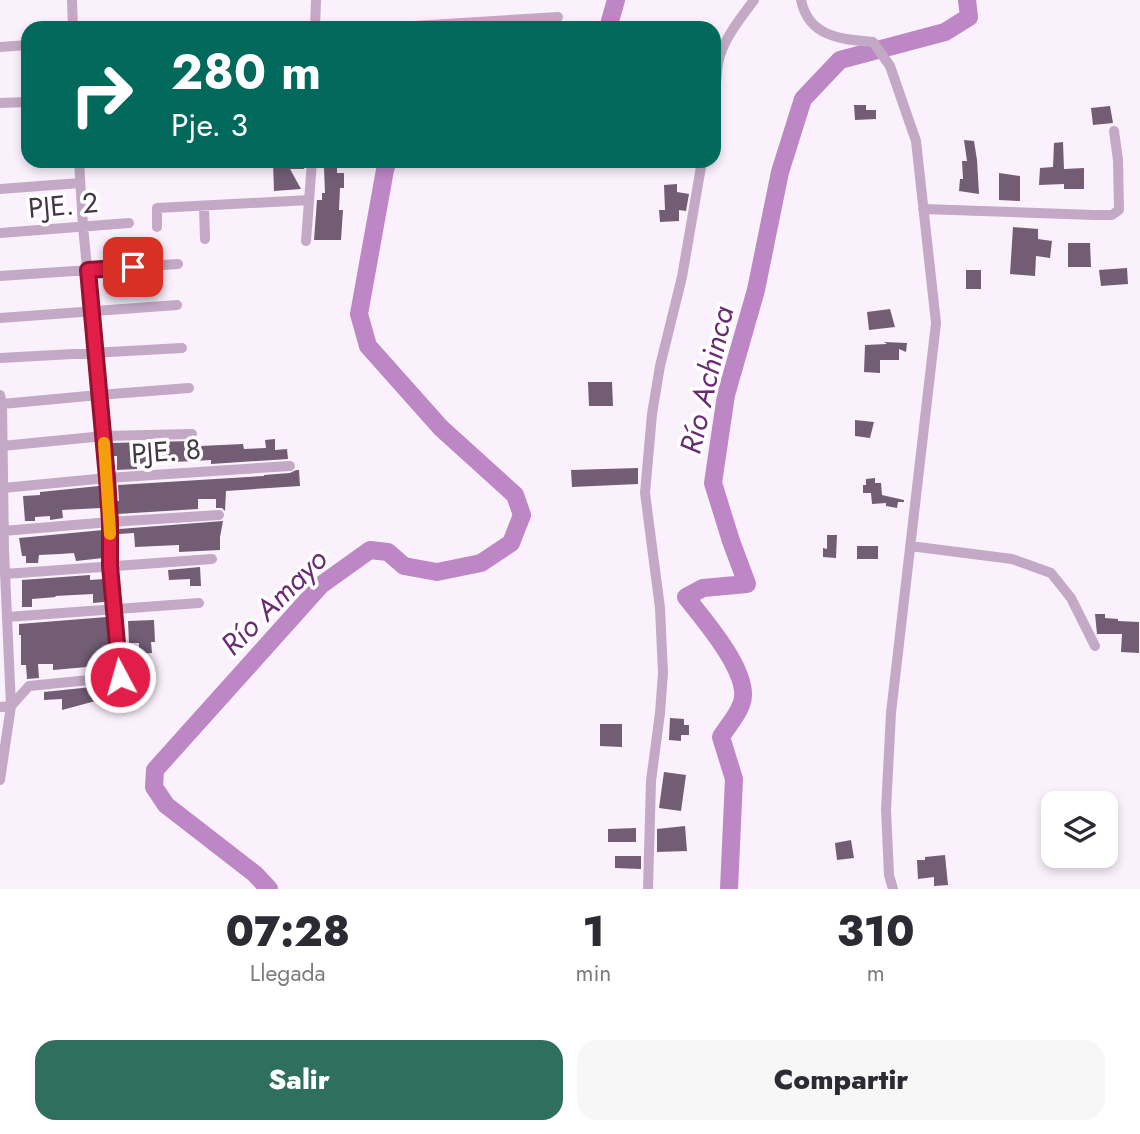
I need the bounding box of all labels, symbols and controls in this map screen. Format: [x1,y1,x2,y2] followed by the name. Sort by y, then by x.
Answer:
[171,37,321,107] text: 280 m
[56,49,147,140] icon: right
[171,102,248,148] text: Pje. 3
[26,182,100,229] street label: PJE. 2
[103,237,163,297] pin
[114,248,152,286] icon: arrive
[669,301,744,458] water label: Río Achinca
[130,429,202,474] street label: PJE. 8
[211,539,337,665] water label: Río Amayo
[83,640,157,714] position arrow
[1041,791,1118,868] map controls
[1041,791,1118,868] button: layers
[225,901,350,962] text: 07:28
[582,901,605,962] text: 1
[837,901,915,962] text: 310
[250,956,326,990] text: Llegada
[575,956,611,990] text: min
[867,956,885,990] text: m
[35,1040,563,1120] button: Salir
[577,1040,1105,1120] button: Compartir

